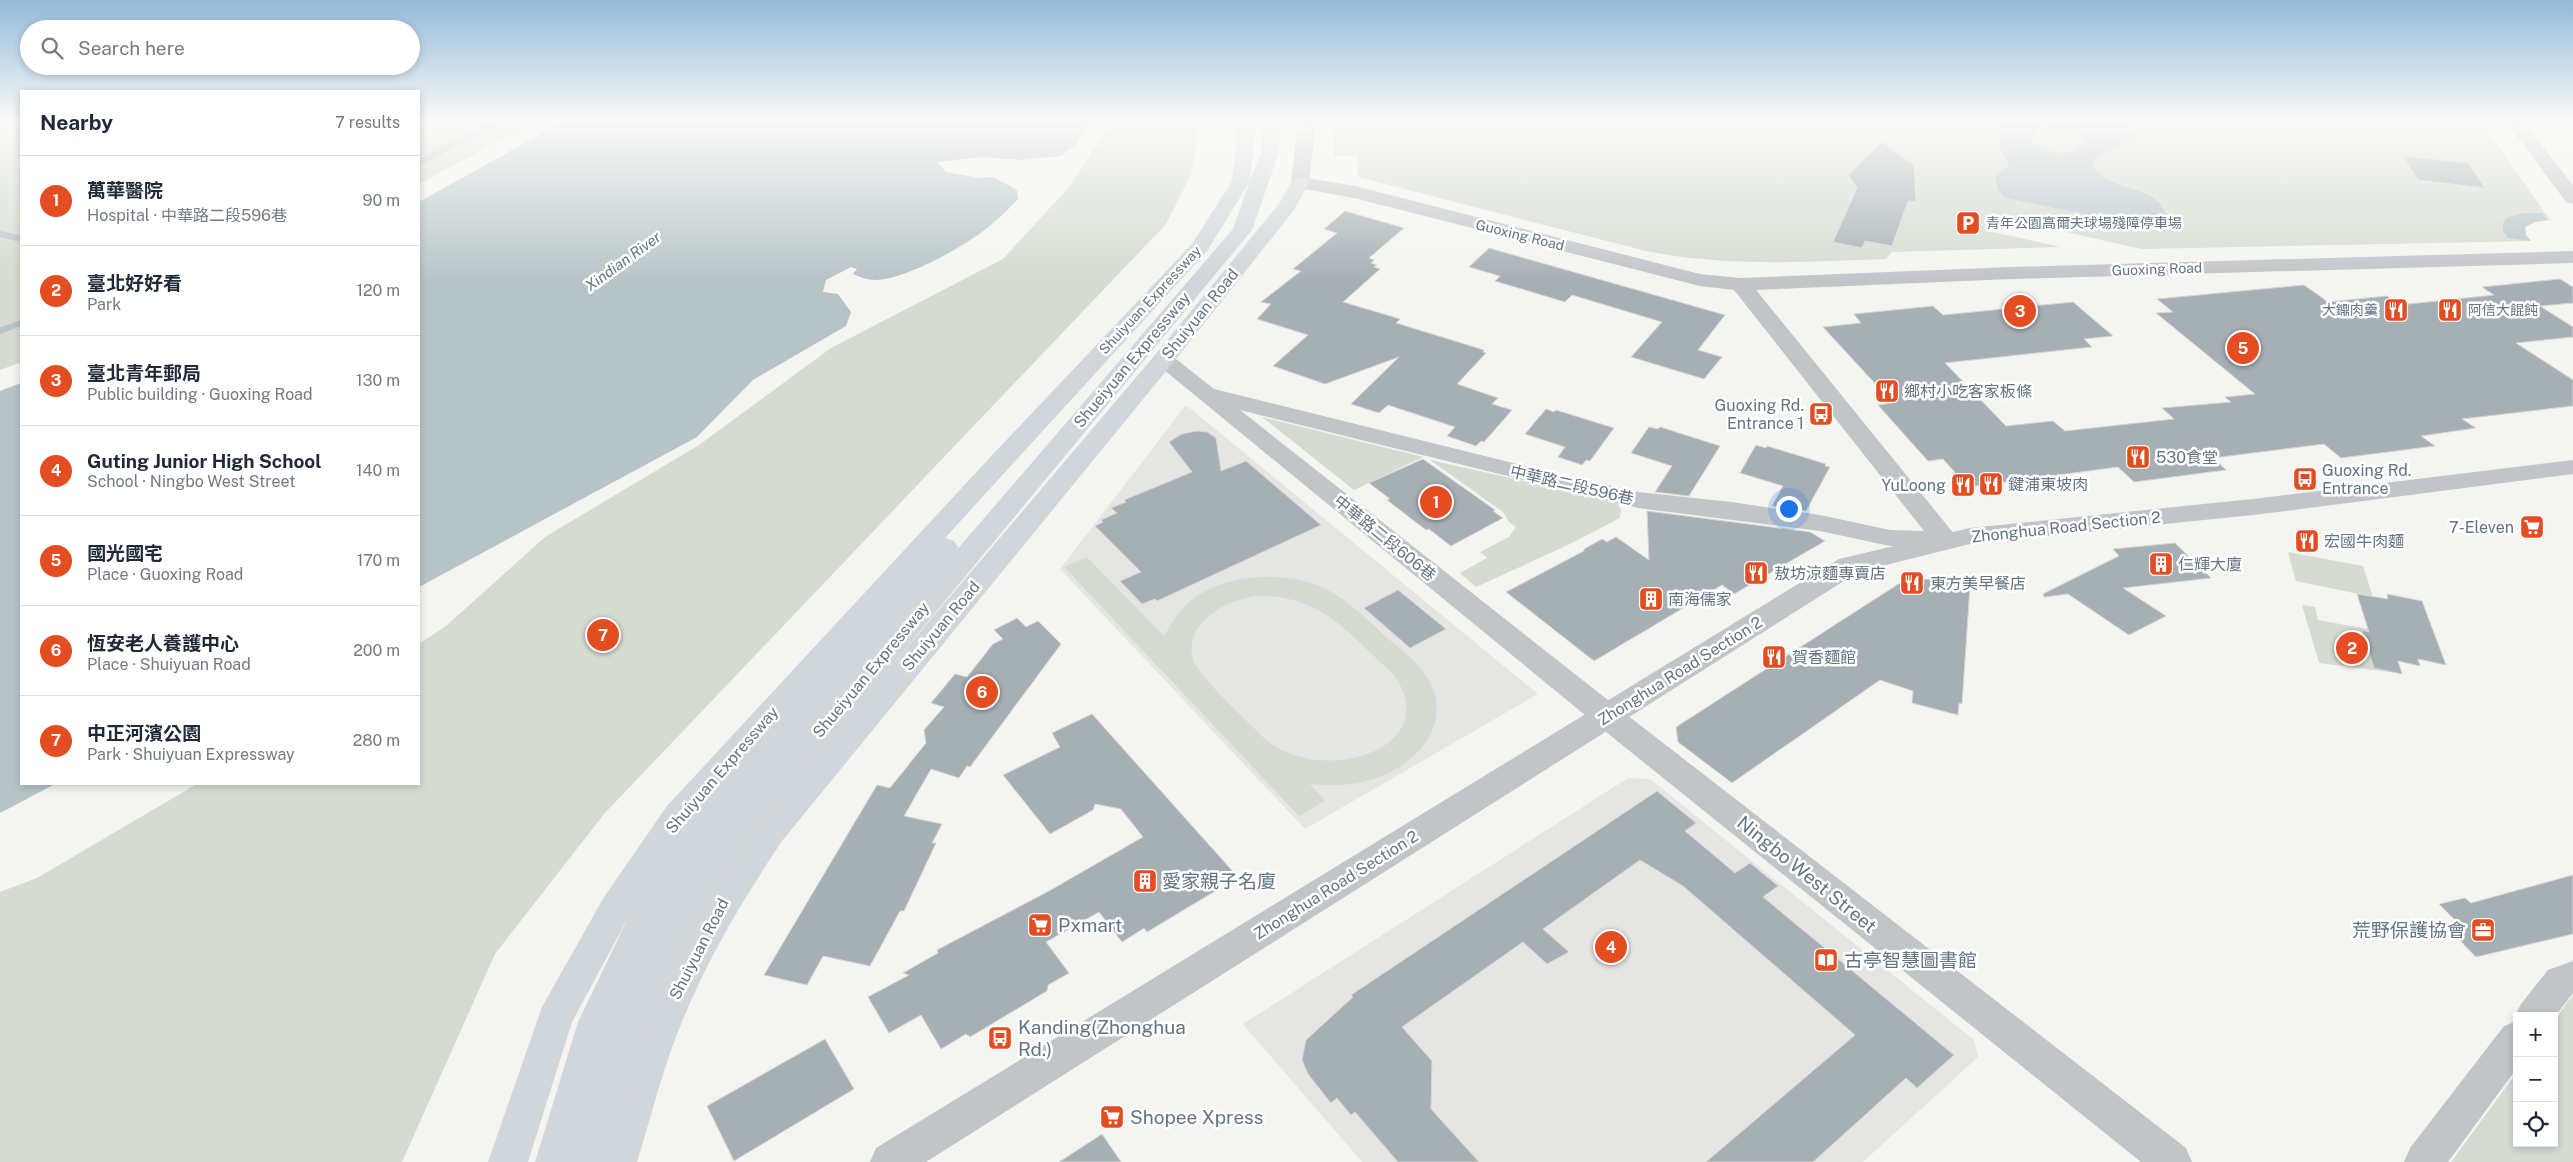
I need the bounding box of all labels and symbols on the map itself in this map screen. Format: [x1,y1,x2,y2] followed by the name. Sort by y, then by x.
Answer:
[1955,210,1981,236] parking icon: 青年公園高爾夫球場殘障停車場
[1986,215,2182,231] place label: 青年公園高爾夫球場殘障停車場
[1474,216,1566,254] street label: Guoxing Road
[582,228,664,294] water label: Xindian River
[1096,242,1205,357] street label: Shuiyuan Expressway
[2111,259,2203,279] street label: Guoxing Road
[1158,265,1242,363] street label: Shuiyuan Road
[1070,288,1195,432] street label: Shueiyuan Expressway
[2004,292,2036,330] pin: 3
[2383,297,2409,323] restaurant icon: 大鐤肉羹
[2437,297,2463,323] restaurant icon: 阿信大餛飩
[2322,302,2378,318] place label: 大鐤肉羹
[2468,302,2538,318] place label: 阿信大餛飩
[2227,329,2259,367] pin: 5
[1874,378,1900,404] restaurant icon: 鄉村小吃客家板條
[1904,382,2032,401] place label: 鄉村小吃客家板條
[1715,396,1804,433] place label: Guoxing Rd. Entrance 1
[1808,401,1834,427] bus stop icon: Guoxing Rd. Entrance 1
[2125,444,2151,470] restaurant icon: 530食堂
[2156,448,2218,467] place label: 530食堂
[2322,461,2411,498] place label: Guoxing Rd. Entrance
[1508,462,1636,508] street label: 中華路二段596巷
[2292,466,2318,492] bus stop icon: Guoxing Rd. Entrance
[1978,471,2004,497] restaurant icon: 鍵浦東坡肉
[1950,472,1976,498] restaurant icon: YuLoong
[2008,475,2088,494] place label: 鍵浦東坡肉
[1882,476,1946,495] place label: YuLoong
[1420,483,1452,521] pin: 1
[1330,491,1440,585] street label: 中華路二段606巷
[1776,496,1802,522] your location
[1970,508,2162,546] street label: Zhonghua Road Section 2
[2519,514,2545,540] supermarket icon: 7-Eleven
[2449,518,2514,537] place label: 7-Eleven
[2294,528,2320,554] restaurant icon: 宏國牛肉麵
[2324,532,2404,551] place label: 宏國牛肉麵
[2148,551,2174,577] building icon: 仁輝大廈
[2178,555,2242,574] place label: 仁輝大廈
[1743,560,1769,586] restaurant icon: 敖坊涼麵專賣店
[1774,564,1886,583] place label: 敖坊涼麵專賣店
[1899,570,1925,596] restaurant icon: 東方美早餐店
[1930,574,2026,593] place label: 東方美早餐店
[898,577,984,675] street label: Shuiyuan Road
[1638,586,1664,612] building icon: 南海儒家
[1668,590,1732,609] place label: 南海儒家
[809,598,934,742] street label: Shueiyuan Expressway
[1594,612,1766,730] street label: Zhonghua Road Section 2
[587,616,619,654] pin: 7
[2336,629,2368,667] pin: 2
[1761,644,1787,670] restaurant icon: 賀香麵館
[1792,648,1856,667] place label: 賀香麵館
[966,673,998,711] pin: 6
[662,702,783,837] street label: Shuiyuan Expressway
[1733,811,1881,937] street label: Ningbo West Street
[1250,826,1422,944] street label: Zhonghua Road Section 2
[1132,868,1158,894] building icon: 愛家親子名廈
[1162,870,1276,892] place label: 愛家親子名廈
[665,895,733,1003] street label: Shuiyuan Road
[1027,912,1053,938] supermarket icon: Pxmart
[1058,914,1122,936] place label: Pxmart
[2470,917,2496,943] office icon: 荒野保護協會
[2352,919,2466,941] place label: 荒野保護協會
[1595,928,1627,966] pin: 4
[1813,947,1839,973] library icon: 古亭智慧圖書館
[1844,949,1977,971] place label: 古亭智慧圖書館
[1018,1016,1186,1060] place label: Kanding(Zhonghua Rd.)
[987,1025,1013,1051] bus stop icon: Kanding(Zhonghua Rd.)
[1099,1104,1125,1130] supermarket icon: Shopee Xpress
[1130,1106,1263,1128] place label: Shopee Xpress

